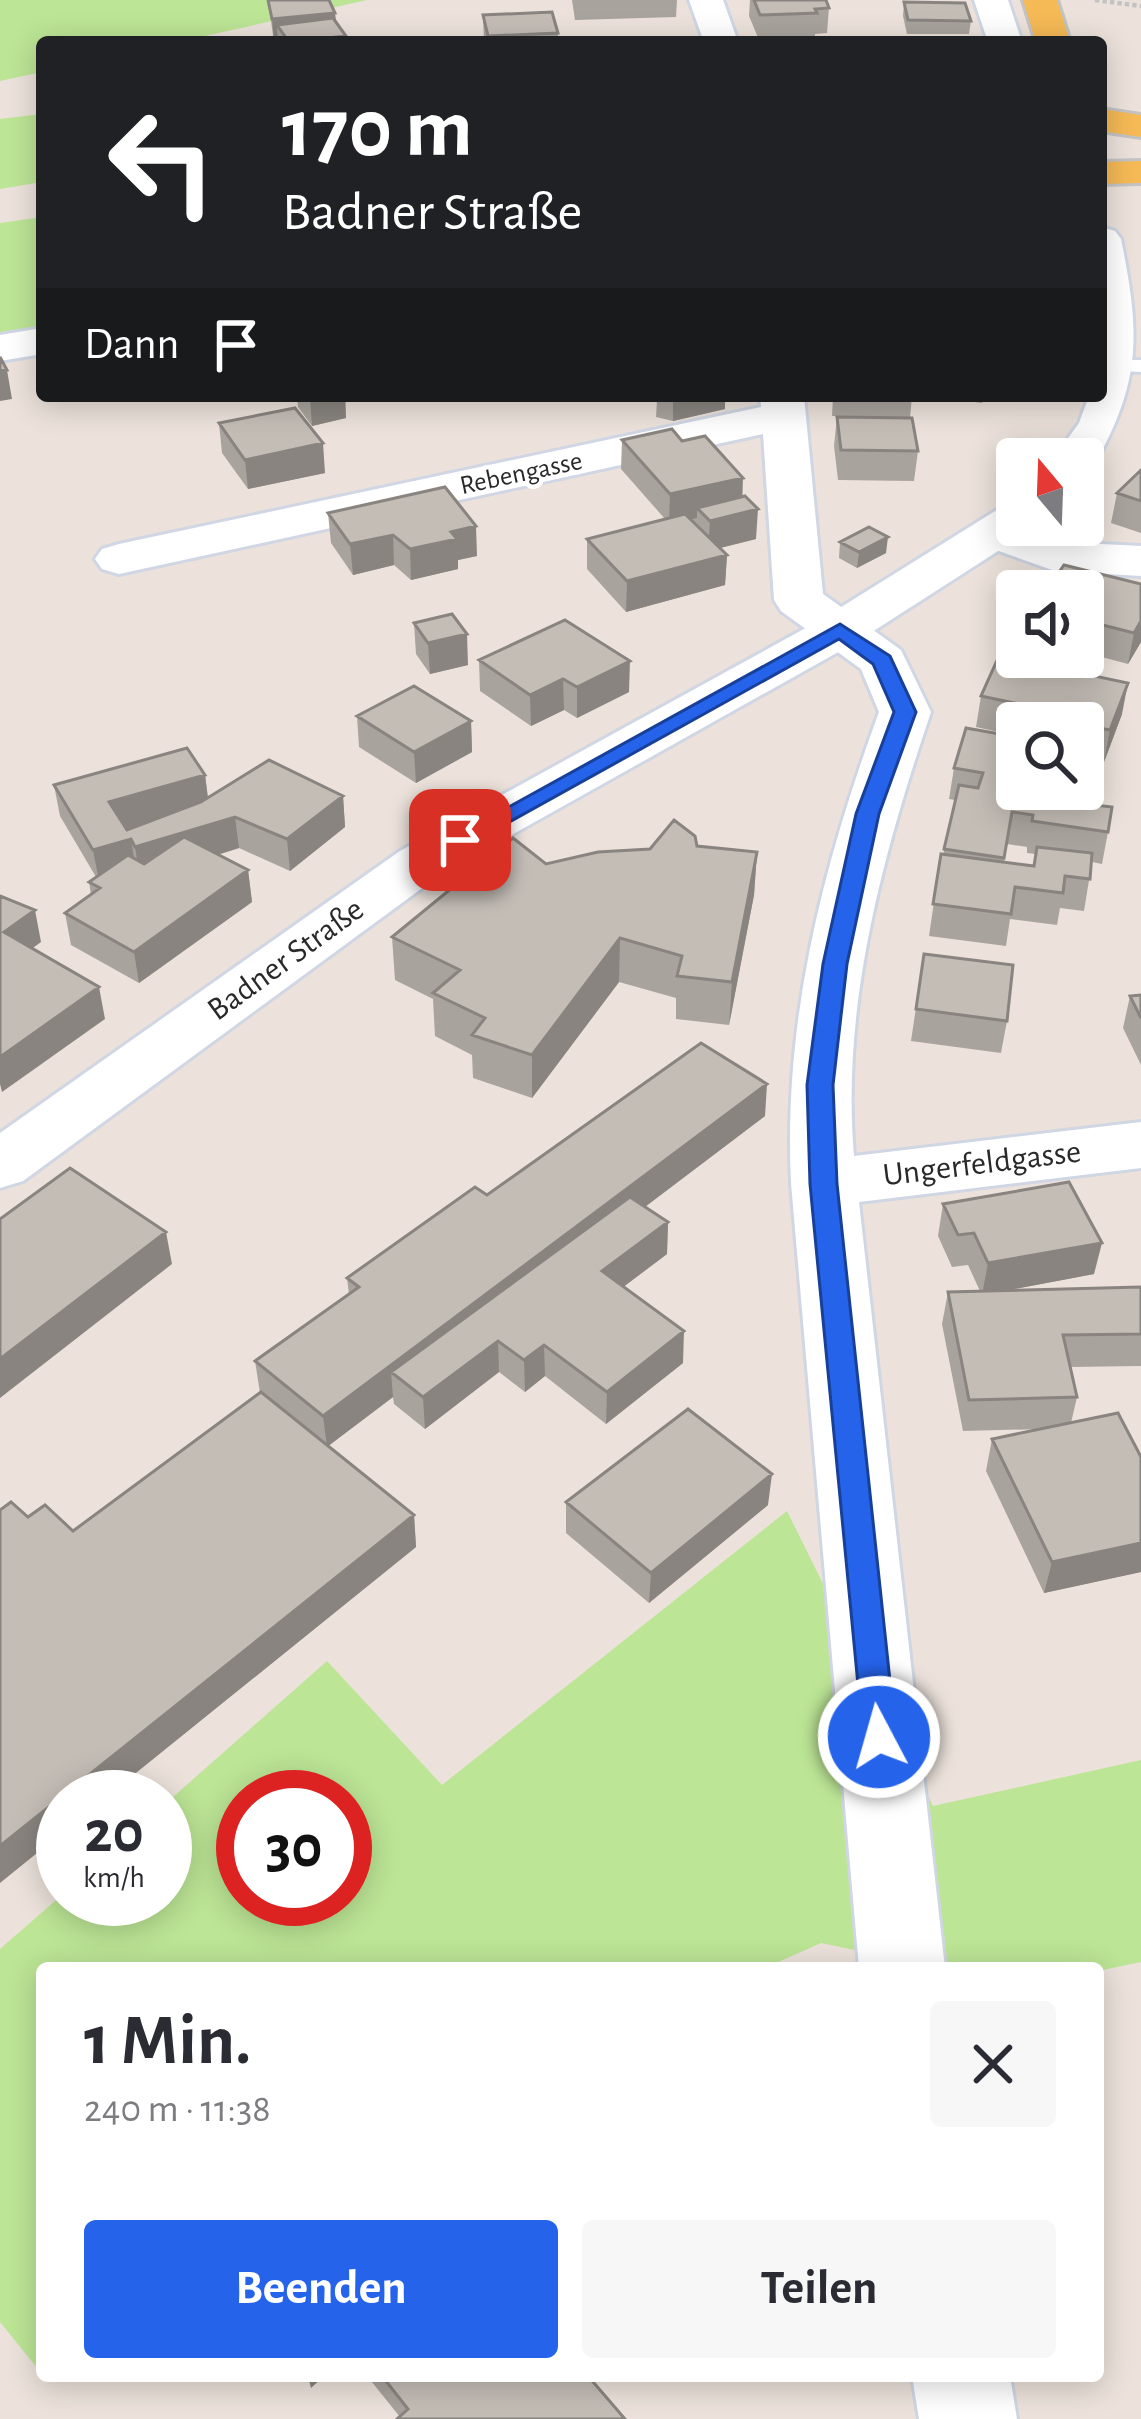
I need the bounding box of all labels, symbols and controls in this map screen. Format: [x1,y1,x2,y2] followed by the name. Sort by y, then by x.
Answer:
[84,84,240,240] icon: left
[282,88,473,172] text: 170 m
[282,186,582,240] text: Badner Straße
[203,312,269,378] icon: arrive
[84,322,179,367] text: Dann
[996,438,1104,546] north arrow
[996,438,1104,810] map controls
[457,447,585,499] street label: Rebengasse
[996,570,1104,678] button: sound
[996,702,1104,810] button: search
[409,789,511,891] pin
[427,807,493,873] icon: arrive
[202,893,370,1027] street label: Badner Straße
[881,1135,1083,1193] street label: Ungerfeldgasse
[816,1674,942,1800] position arrow
[216,1770,372,1926] speed limit sign: 30
[84,1803,144,1863] text: 20
[83,1863,145,1893] text: km/h
[930,2001,1056,2127] button: close
[84,2005,252,2077] text: 1 Min.
[84,2090,271,2129] text: 240 m · 11:38
[84,2220,558,2358] button: Beenden
[582,2220,1056,2358] button: Teilen

